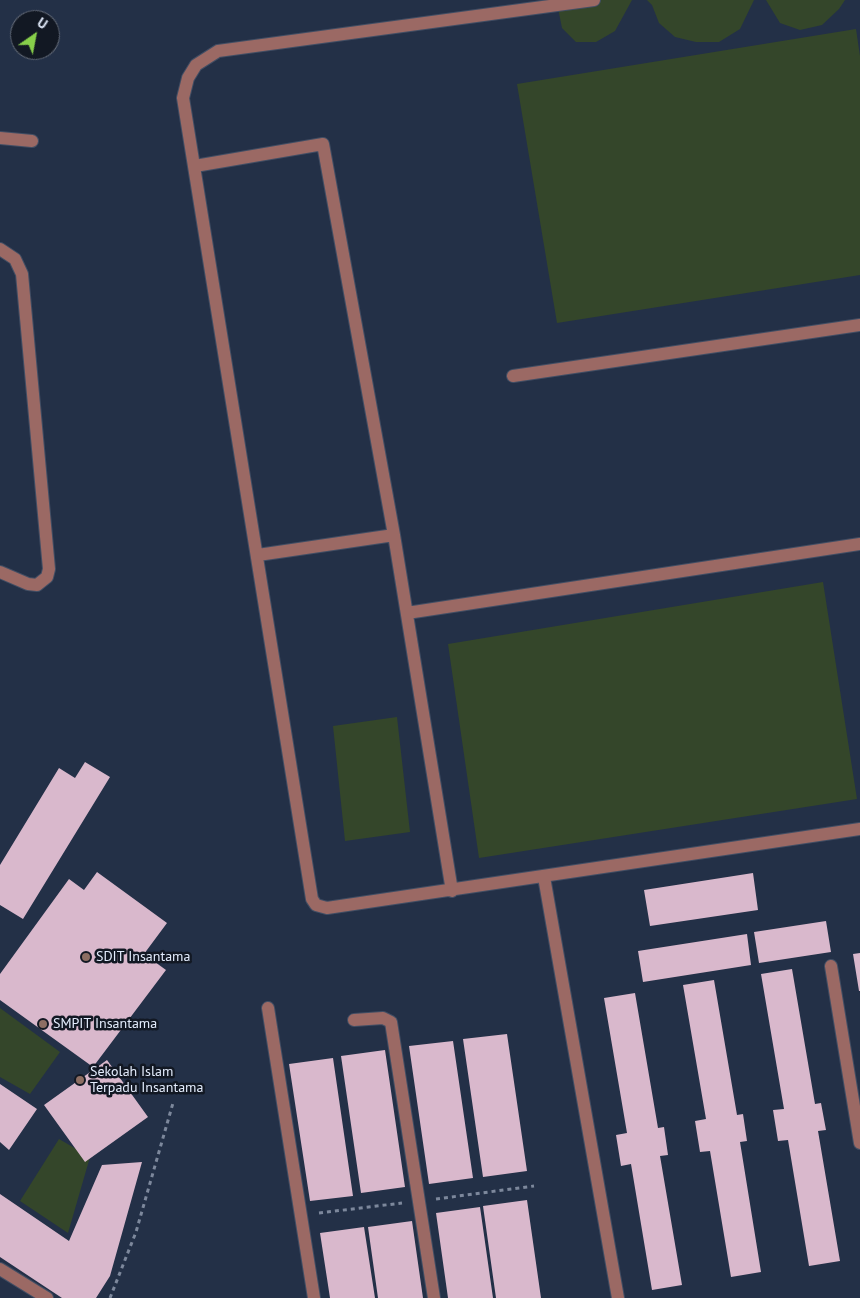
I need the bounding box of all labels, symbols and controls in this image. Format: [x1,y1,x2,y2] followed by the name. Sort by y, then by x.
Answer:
[10,10,60,60] north arrow
[34,13,51,33] text: U
[96,949,190,965] place label: SDIT Insantama
[80,951,92,963] marker: SDIT Insantama
[53,1016,157,1032] place label: SMPIT Insantama
[37,1018,49,1030] marker: SMPIT Insantama
[90,1064,203,1096] place label: Sekolah Islam Terpadu Insantama
[74,1074,86,1086] marker: Sekolah Islam Terpadu Insantama

